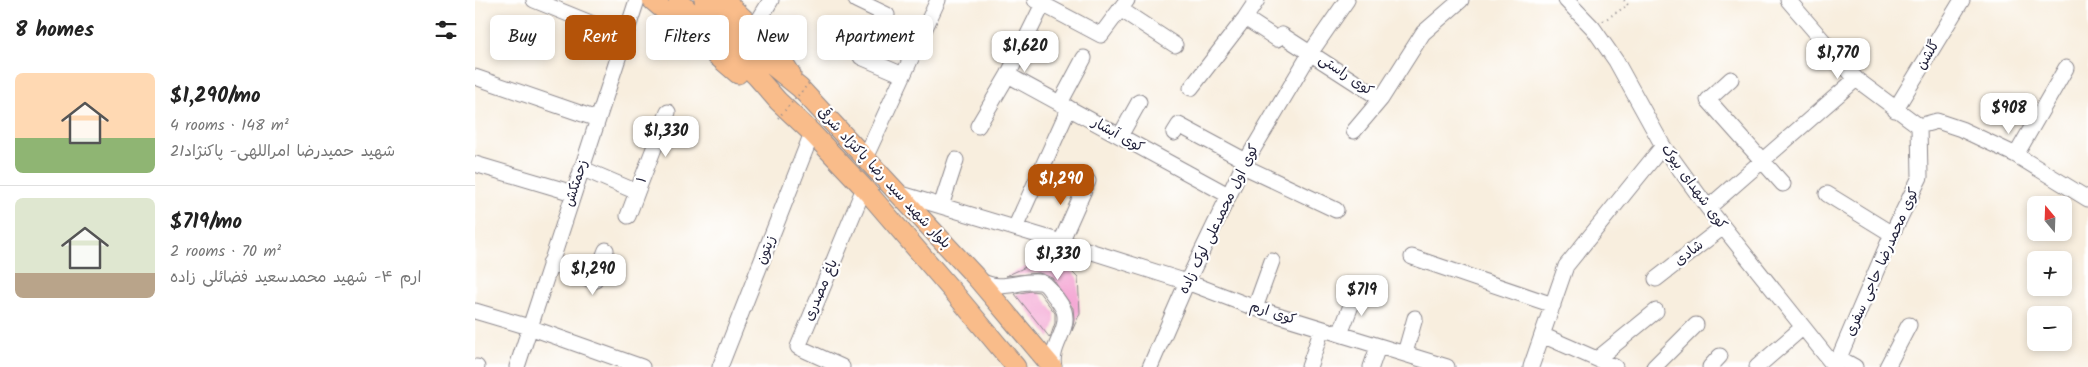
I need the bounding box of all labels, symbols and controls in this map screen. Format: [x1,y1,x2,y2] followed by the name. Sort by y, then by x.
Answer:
[15,14,94,47] text: 8 homes
[490,15,555,60] chip: Buy
[565,15,636,60] chip: Rent
[646,15,729,60] chip: Filters
[739,15,807,60] chip: New
[817,15,933,60] chip: Apartment
[432,16,460,44] icon: filters
[984,30,1066,73] pin: $1,620
[1003,34,1047,59] text: $1,620
[1911,36,1945,74] street label: گلشن
[1797,38,1879,80] pin: $1,770
[1817,41,1859,66] text: $1,770
[1314,48,1378,102] street label: کوی راستی
[170,80,261,113] text: $1,290/mo
[1979,92,2039,135] pin: $908
[55,93,115,153] icon: home
[1991,96,2027,121] text: $908
[812,102,956,254] street label: بلوار شهید سید رضا پاکنژاد شرقی
[1087,111,1148,158] street label: کوی آبشار
[170,113,289,138] text: 4 rooms · 148 m²
[625,116,707,158] pin: $1,330
[644,119,688,144] text: $1,330
[170,139,395,164] text: شهید حمیدرضا امراللهی- پاکنژاد21
[1173,140,1265,298] street label: کوی اول محمدعلی لوک زاده
[1655,140,1733,234] street label: کوی شهدای بیوک
[558,157,594,209] street label: زحمتکش
[1020,164,1102,206] pin: $1,290
[1039,167,1083,192] text: $1,290
[631,174,653,186] street label: ۱
[1839,184,1925,340] street label: کوی محمدرضا حاجی سفری
[2027,196,2073,241] north arrow
[2027,196,2072,351] map controls
[170,206,242,239] text: $719/mo
[55,218,115,278] icon: home
[750,232,782,268] street label: زیتون
[1670,234,1708,272] street label: شادی
[1017,238,1099,281] pin: $1,330
[170,239,281,264] text: 2 rooms · 70 m²
[1036,242,1080,267] text: $1,330
[2027,251,2072,296] button: +
[552,254,634,296] pin: $1,290
[798,256,844,324] street label: باغ مصدری
[571,257,615,282] text: $1,290
[170,265,421,290] text: ارم ۴- شهید محمدسعید فضائلی زاده
[1332,274,1392,317] pin: $719
[1347,278,1377,303] text: $719
[1247,295,1299,331] street label: کوی ارم
[2027,306,2072,351] button: −

